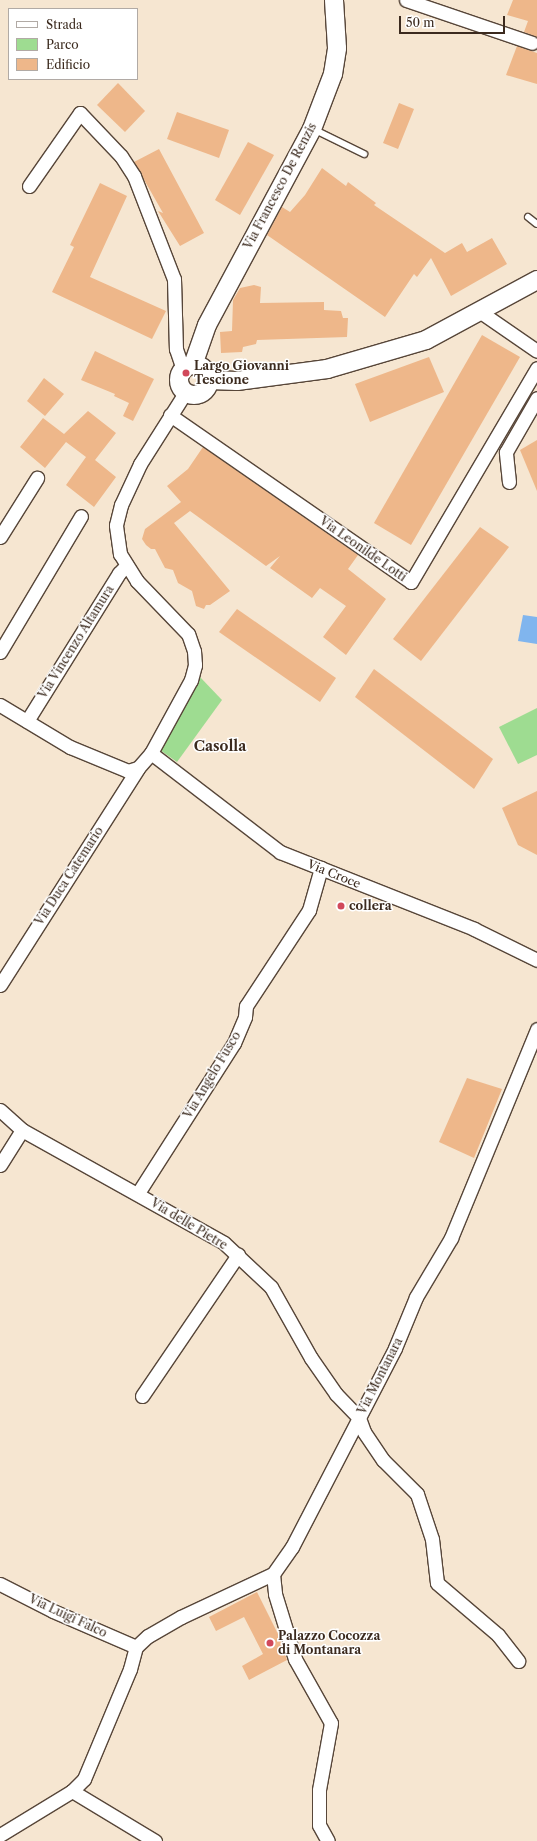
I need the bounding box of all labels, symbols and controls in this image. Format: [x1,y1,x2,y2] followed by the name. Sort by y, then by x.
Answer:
[8,8,138,80] legend
[401,8,507,34] scale bar
[406,15,435,30] text: 50 m
[46,17,82,32] text: Strada
[46,37,79,52] text: Parco
[46,57,90,72] text: Edificio
[240,120,320,252] street label: Via Francesco De Renzis
[194,359,289,387] place label: Largo Giovanni Tescione
[181,368,191,378] marker: Largo Giovanni Tescione
[317,514,409,584] street label: Via Leonilde Lotti
[35,582,117,702] street label: Via Vincenzo Altamura
[194,738,246,754] district label: Casolla
[32,824,106,928] street label: Via Duca Catemario
[305,857,363,891] street label: Via Croce
[349,899,392,913] place label: collera
[336,901,346,911] marker: collera
[180,1029,244,1121] street label: Via Angelo Fusco
[148,1195,230,1253] street label: Via delle Pietre
[354,1335,406,1417] street label: Via Montanara
[27,1592,109,1640] street label: Via Luigi Falco
[278,1629,380,1657] place label: Palazzo Cocozza di Montanara
[265,1638,275,1648] marker: Palazzo Cocozza di Montanara

